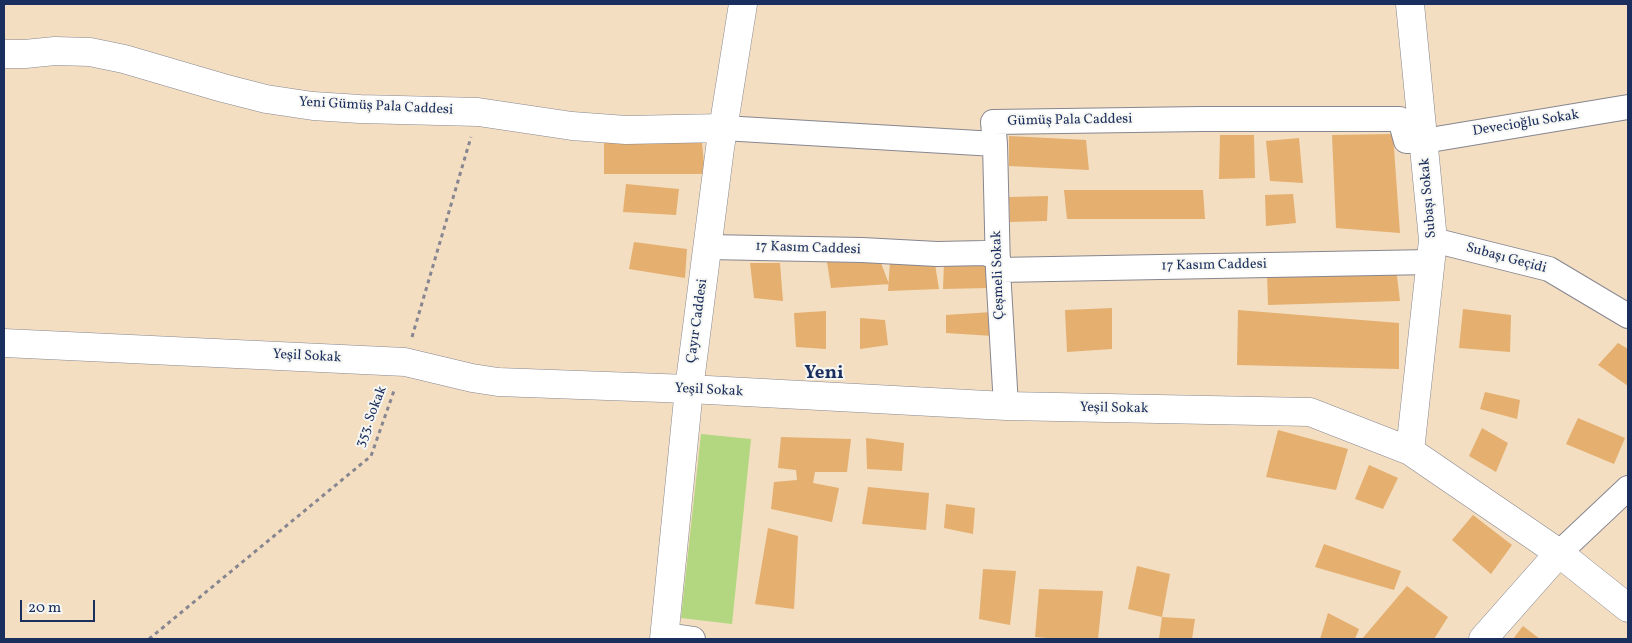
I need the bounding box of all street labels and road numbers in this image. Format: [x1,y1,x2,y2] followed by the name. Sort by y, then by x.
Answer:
[298,95,454,119] street label: Yeni Gümüş Pala Caddesi
[1471,107,1581,141] street label: Devecioğlu Sokak
[1007,112,1133,130] street label: Gümüş Pala Caddesi
[1417,157,1441,239] street label: Subaşı Sokak
[989,230,1009,320] street label: Çeşmeli Sokak
[755,239,861,259] street label: 17 Kasım Caddesi
[1464,240,1548,278] street label: Subaşı Geçidi
[1161,257,1267,275] street label: 17 Kasım Caddesi
[684,278,712,364] street label: Çayır Caddesi
[272,347,342,367] street label: Yeşil Sokak
[674,381,744,401] street label: Yeşil Sokak
[353,384,391,450] street label: 353. Sokak
[1080,400,1148,418] street label: Yeşil Sokak

